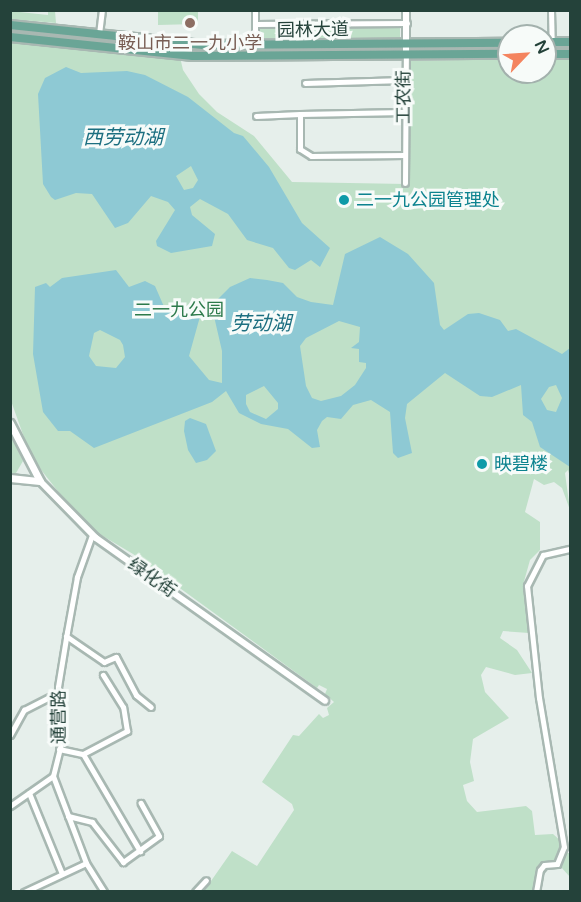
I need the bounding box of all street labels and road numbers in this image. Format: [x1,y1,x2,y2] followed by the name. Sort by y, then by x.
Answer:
[277,19,349,41] street label: 园林大道
[393,70,415,124] street label: 工农街
[124,554,180,602] street label: 绿化街
[48,690,70,744] street label: 通营路

